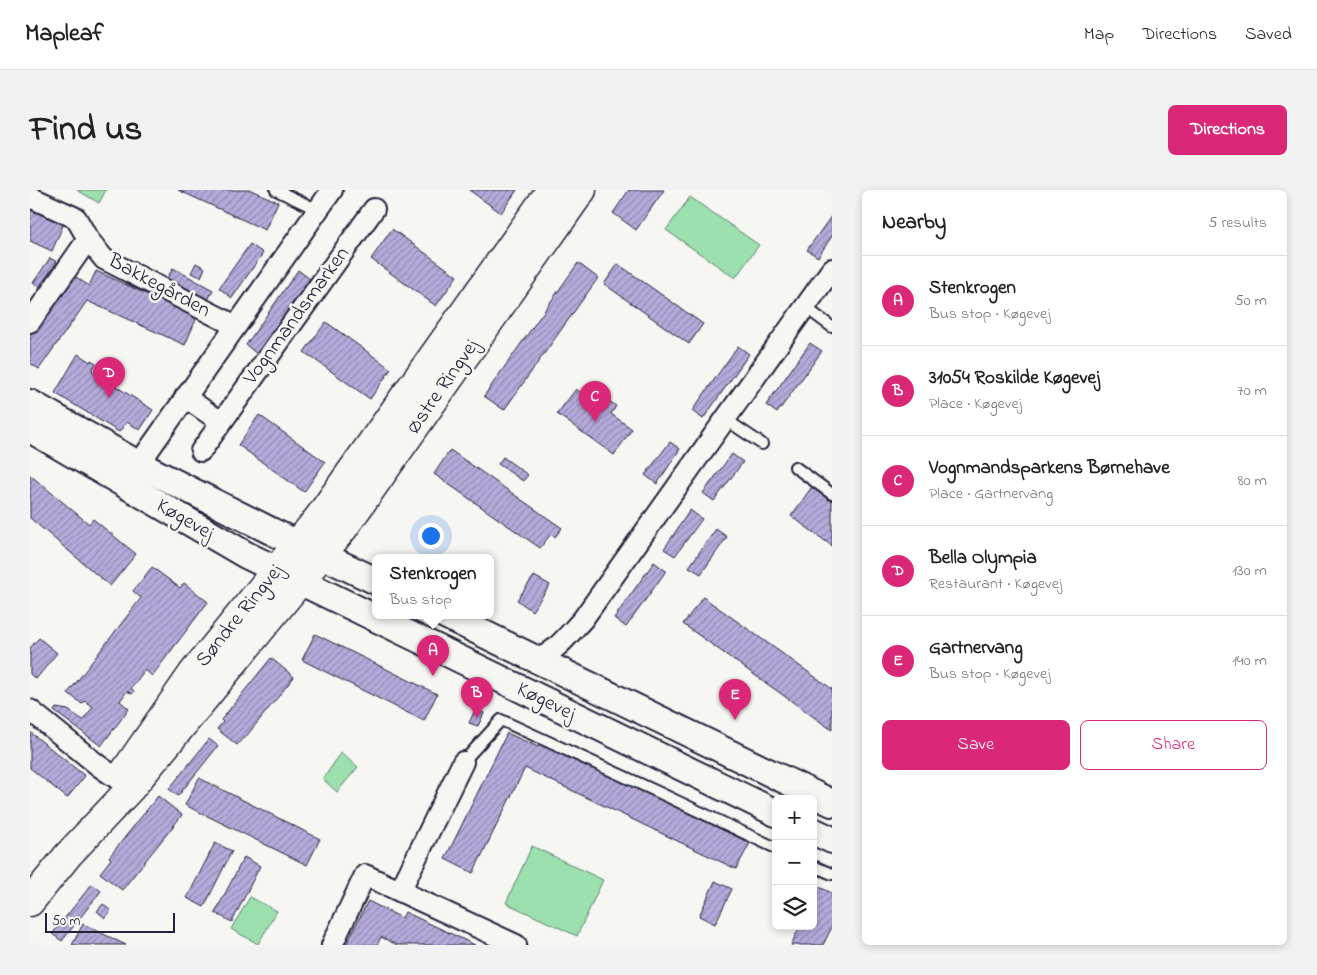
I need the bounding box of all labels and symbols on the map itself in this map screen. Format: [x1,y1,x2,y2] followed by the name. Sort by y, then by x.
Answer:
[236,241,359,393] street label: Vognmandsmarken
[101,246,216,327] street label: Bakkegården
[399,333,489,442] street label: Østre Ringvej
[93,357,125,398] pin: D
[579,381,611,422] pin: C
[150,491,220,551] street label: Køgevej
[418,523,444,549] your location
[189,557,293,675] street label: Søndre Ringvej
[417,635,449,676] pin: A
[511,675,581,731] street label: Køgevej
[461,677,493,718] pin: B
[719,679,751,720] pin: E
[45,910,175,933] scale bar

